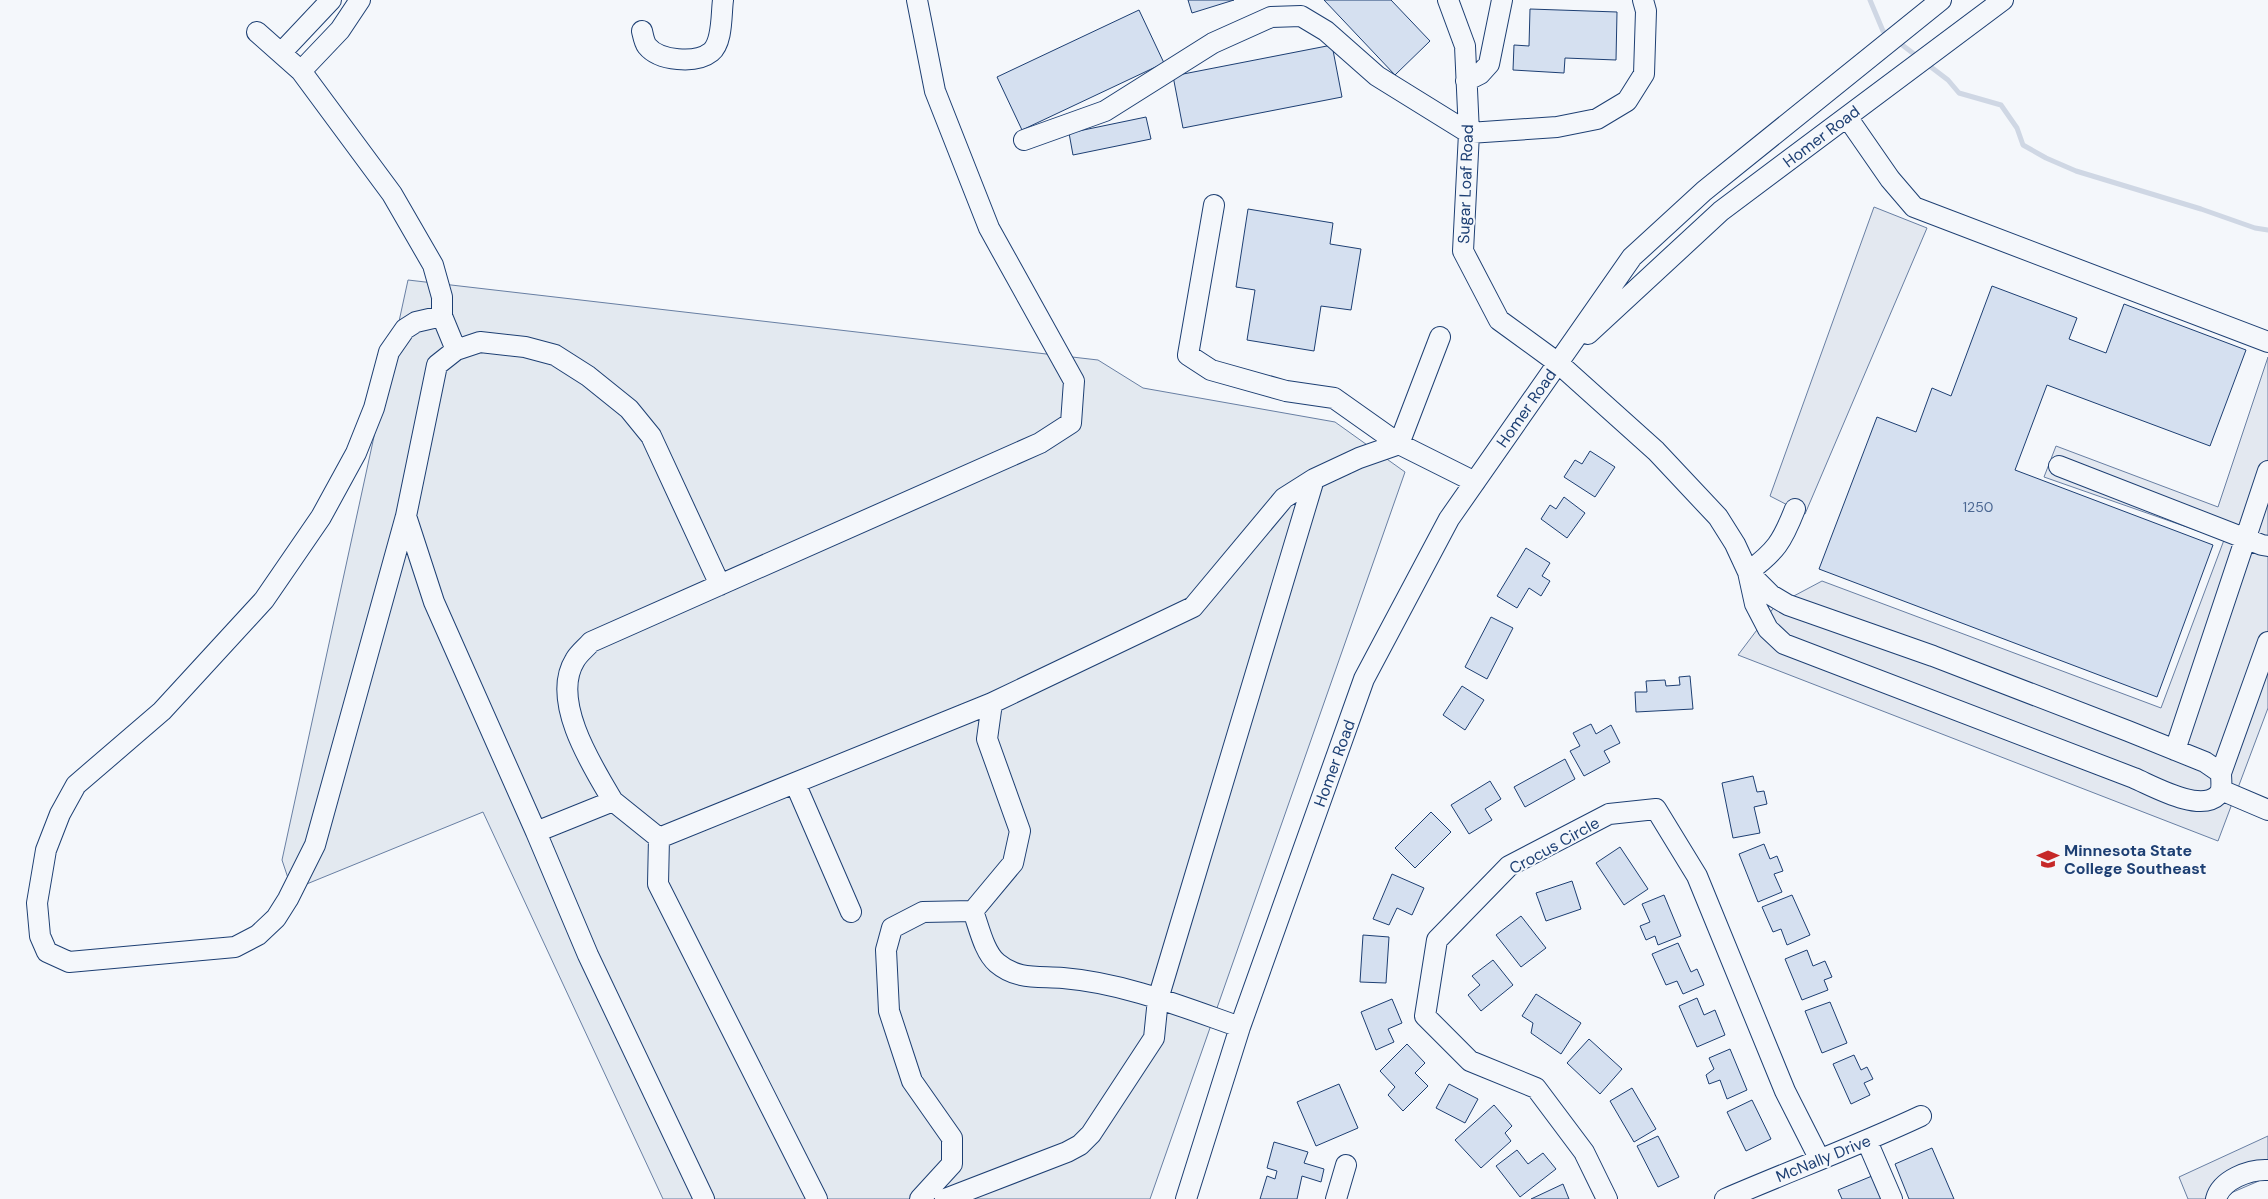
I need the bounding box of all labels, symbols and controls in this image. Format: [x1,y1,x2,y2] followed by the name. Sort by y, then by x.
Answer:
[1779,101,1864,172] street label: Homer Road
[1453,124,1478,244] street label: Sugar Loaf Road
[1492,365,1561,452] street label: Homer Road
[1963,498,1993,516] house number: 1250
[1309,717,1360,810] street label: Homer Road
[1505,812,1603,879] street label: Crocus Circle
[2064,840,2207,879] place label: Minnesota State College Southeast
[2035,846,2061,872] school or university icon: Minnesota State College Southeast
[1773,1130,1874,1187] street label: McNally Drive

